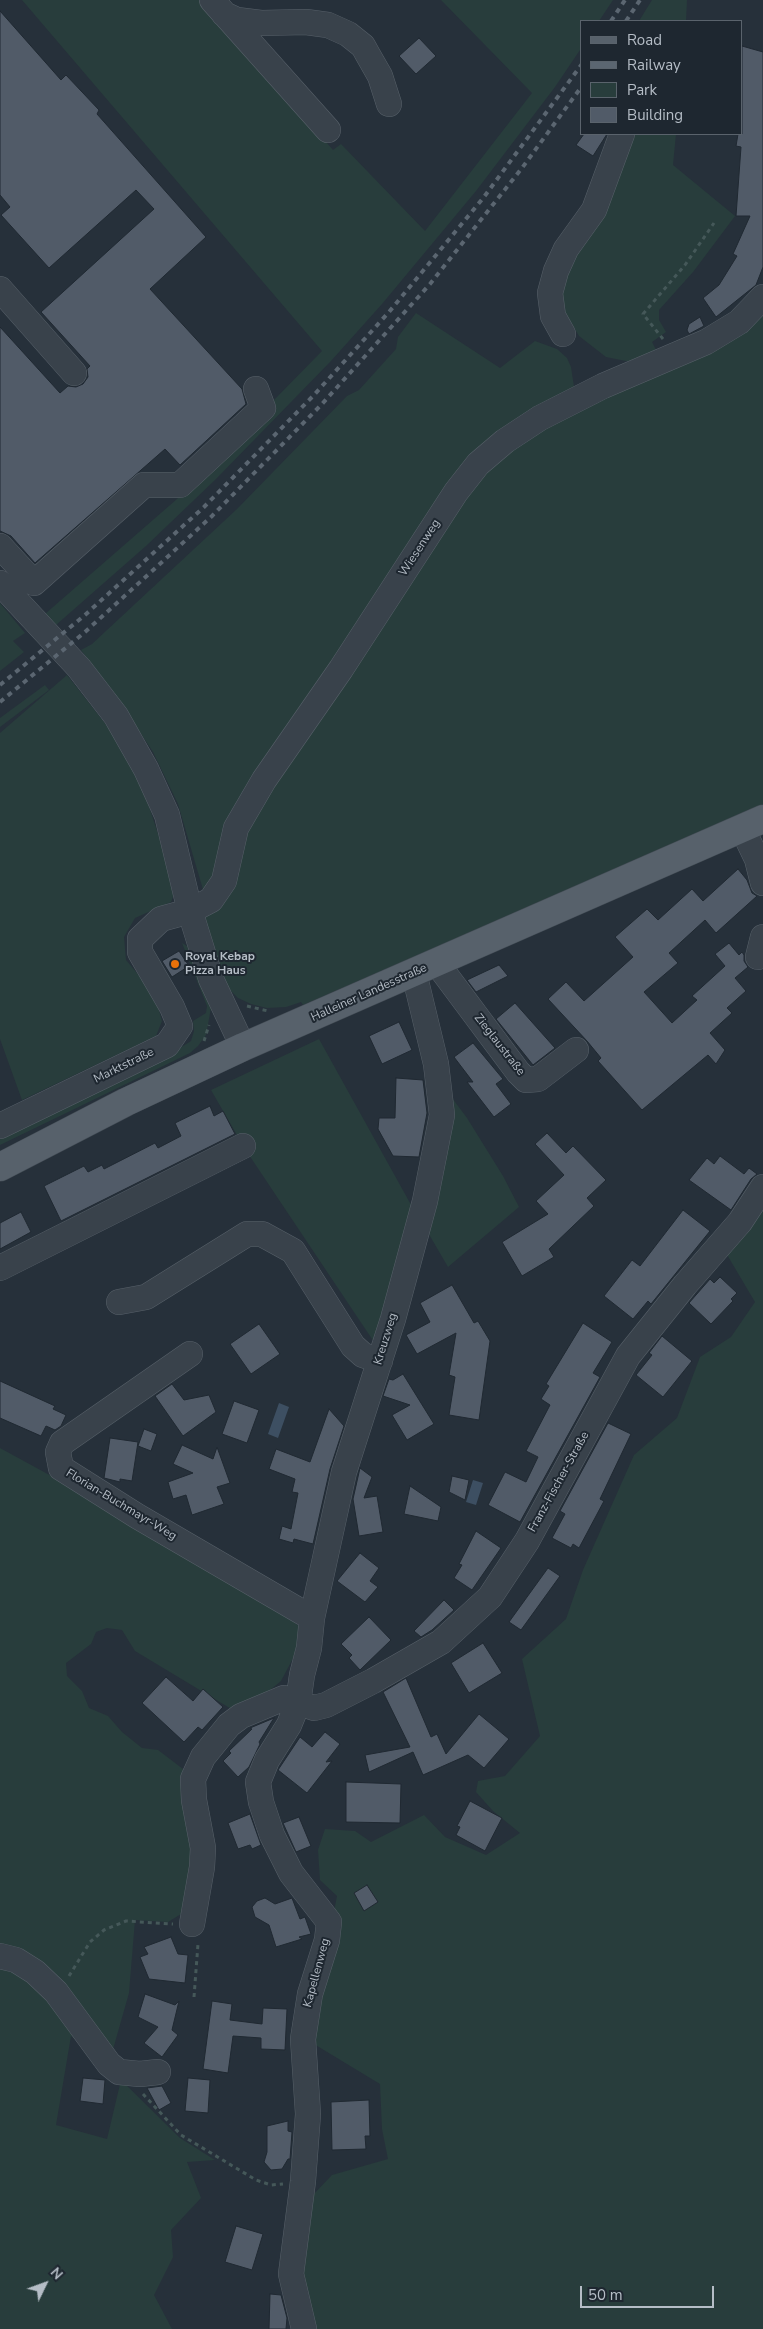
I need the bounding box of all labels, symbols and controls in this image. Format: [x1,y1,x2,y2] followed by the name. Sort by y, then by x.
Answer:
[580,20,743,135] legend
[627,30,662,50] text: Road
[627,55,681,75] text: Railway
[627,80,657,100] text: Park
[627,105,683,125] text: Building
[396,517,444,579] street label: Wiesenweg
[185,950,255,978] place label: Royal Kebap Pizza Haus
[169,958,181,970] marker: Royal Kebap Pizza Haus
[309,961,429,1025] street label: Halleiner Landesstraße
[470,1011,528,1079] street label: Zieglaustraße
[92,1045,156,1087] street label: Marktstraße
[371,1311,401,1367] street label: Kreuzweg
[525,1429,593,1535] street label: Franz-Fischer-Straße
[63,1466,179,1544] street label: Florian-Buchmayr-Weg
[301,1937,333,2009] street label: Kapellenweg
[20,2259,70,2309] north arrow
[46,2263,67,2284] text: N
[583,2276,717,2308] scale bar
[588,2285,623,2305] text: 50 m

